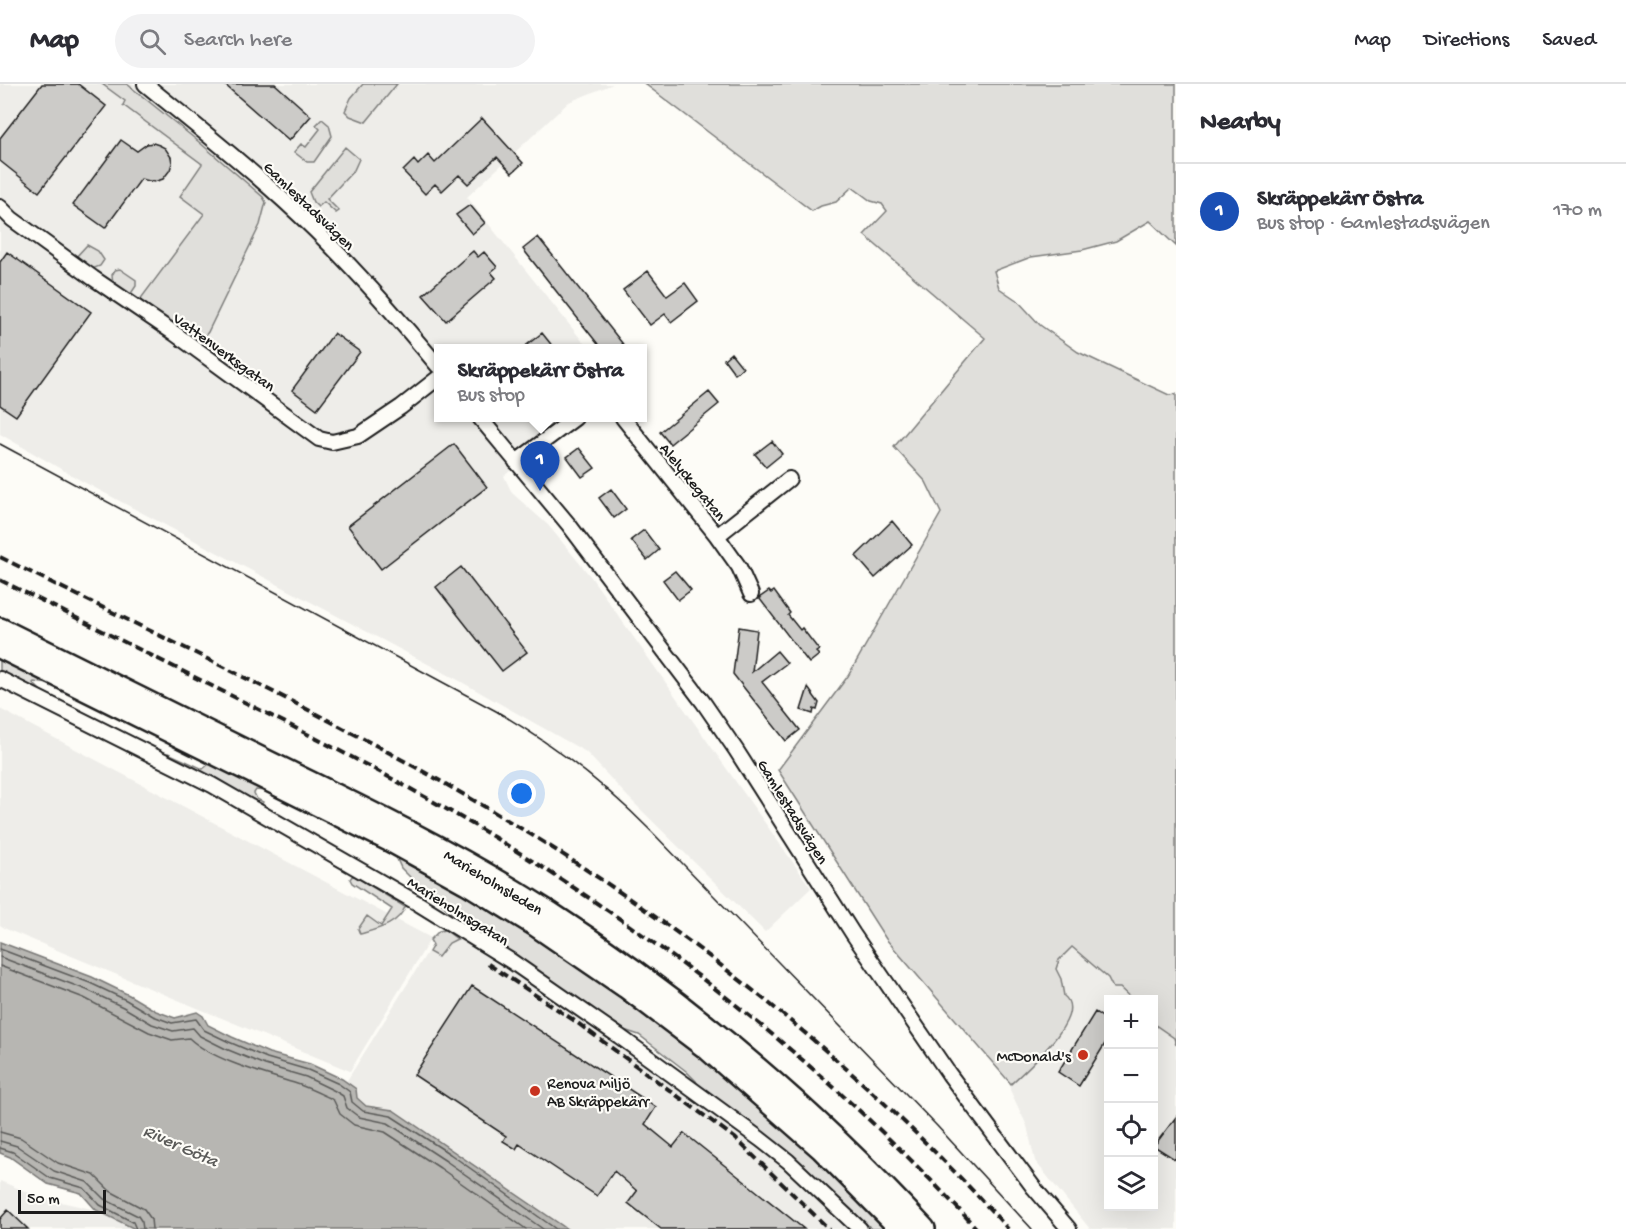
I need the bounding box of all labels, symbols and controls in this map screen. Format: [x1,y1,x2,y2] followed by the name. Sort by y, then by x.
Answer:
[115,14,535,68] search box
[30,25,79,58] text: Map
[136,25,169,58] icon: search
[184,28,292,54] text: Search here
[1354,29,1391,54] text: Map
[1424,29,1509,54] text: Directions
[1542,29,1596,54] text: Saved
[1200,108,1281,139] text: Nearby
[258,159,357,256] street label: Gamlestadsvägen
[1257,187,1423,213] text: Skräppekärr Östra
[1215,200,1224,223] text: 1
[1553,200,1602,223] text: 170 m
[1257,213,1490,236] text: Bus stop · Gamlestadsvägen
[167,310,278,398] street label: Vattenverksgatan
[434,344,647,422] popup
[457,359,624,385] text: Skräppekärr Östra
[457,385,525,408] text: Bus stop
[654,441,729,526] street label: Alelyckegatan
[520,442,560,491] pin: 1
[751,757,831,869] street label: Gamlestadsvägen
[507,779,536,808] your location
[439,847,545,921] street label: Marieholmsleden
[403,874,512,952] street label: Marieholmsgatan
[1104,995,1158,1211] map controls
[1104,995,1158,1049] button: +
[1076,1048,1090,1062] marker: McDonald's
[996,1049,1072,1068] place label: McDonald's
[1104,1049,1158,1103] button: −
[547,1076,650,1113] place label: Renova Miljö AB Skräppekärr
[528,1084,542,1098] marker: Renova Miljö AB Skräppekärr
[1104,1103,1158,1157] button: locate
[140,1122,221,1173] water label: River Göta
[1104,1157,1158,1211] button: layers
[18,1187,106,1214] scale bar
[27,1191,60,1210] text: 50 m

